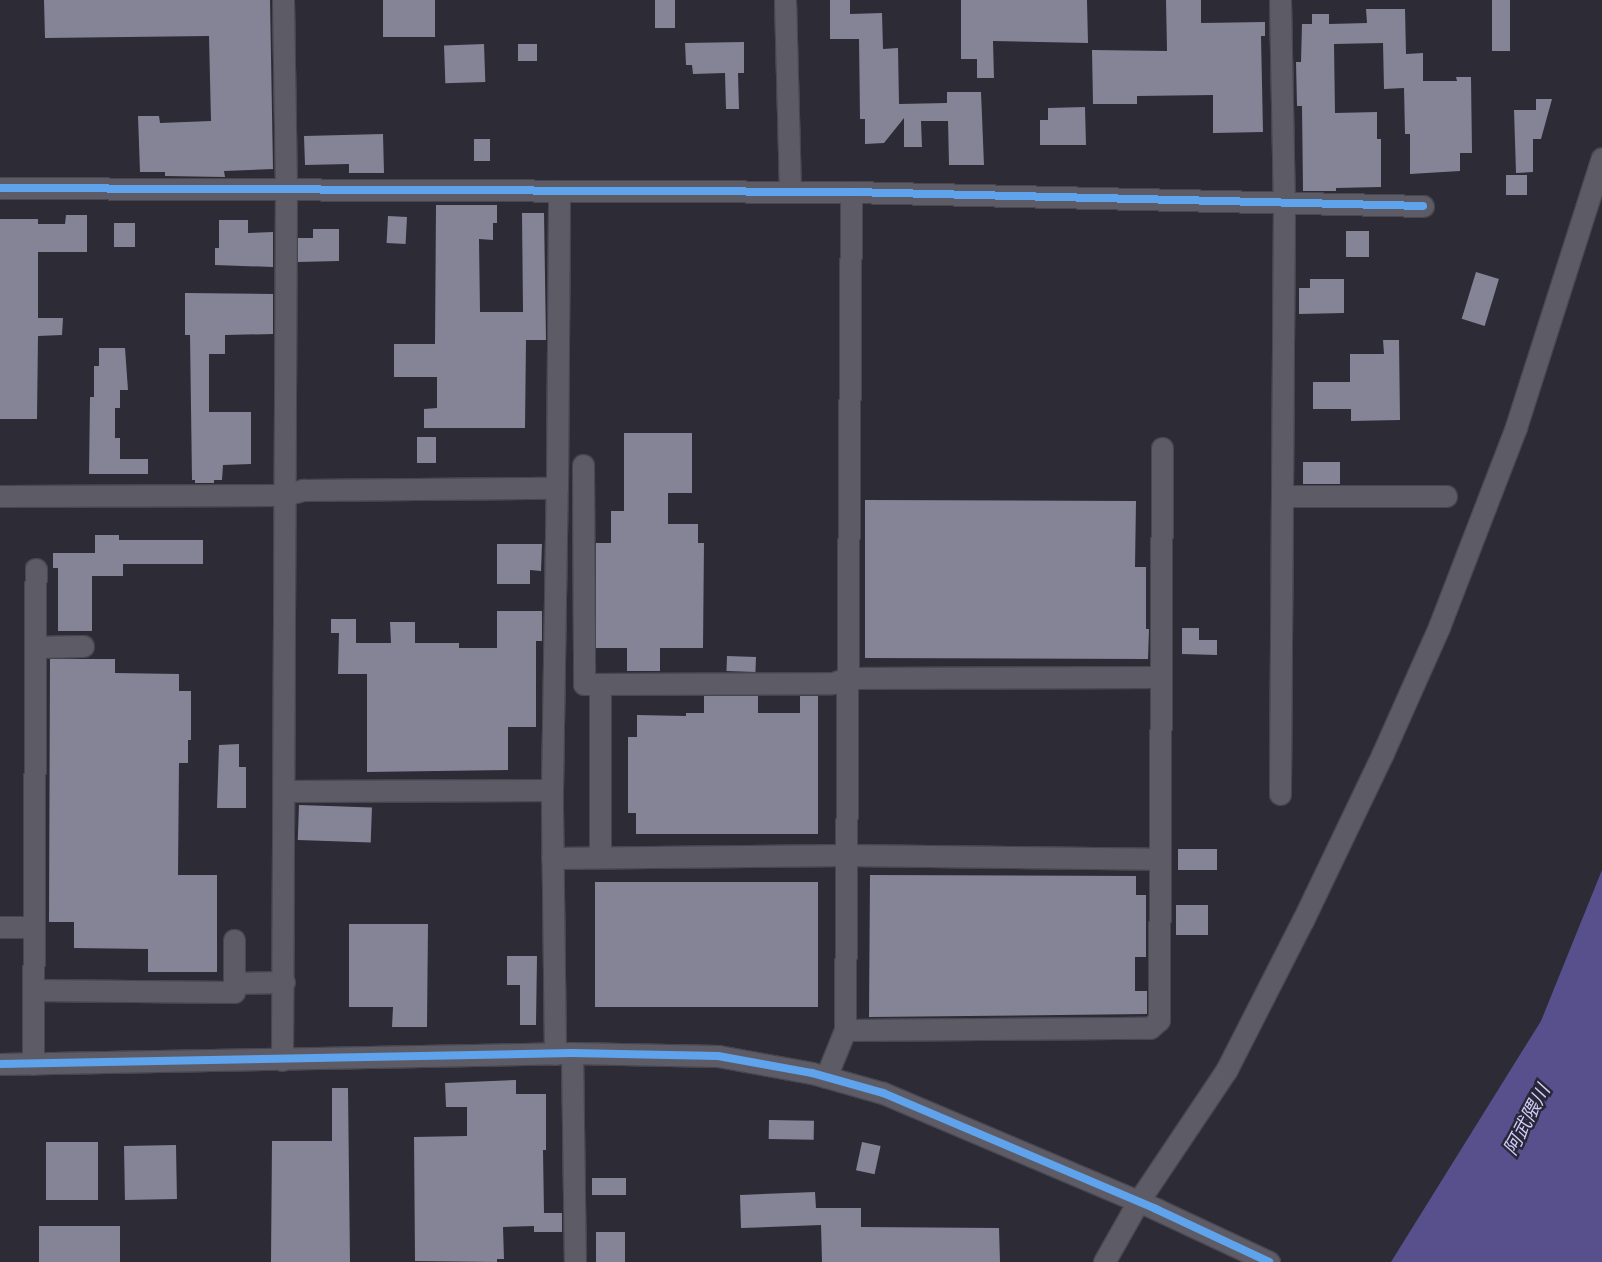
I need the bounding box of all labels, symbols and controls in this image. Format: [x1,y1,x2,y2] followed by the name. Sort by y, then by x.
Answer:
[1499,1081,1555,1159] water label: 阿武隈川

